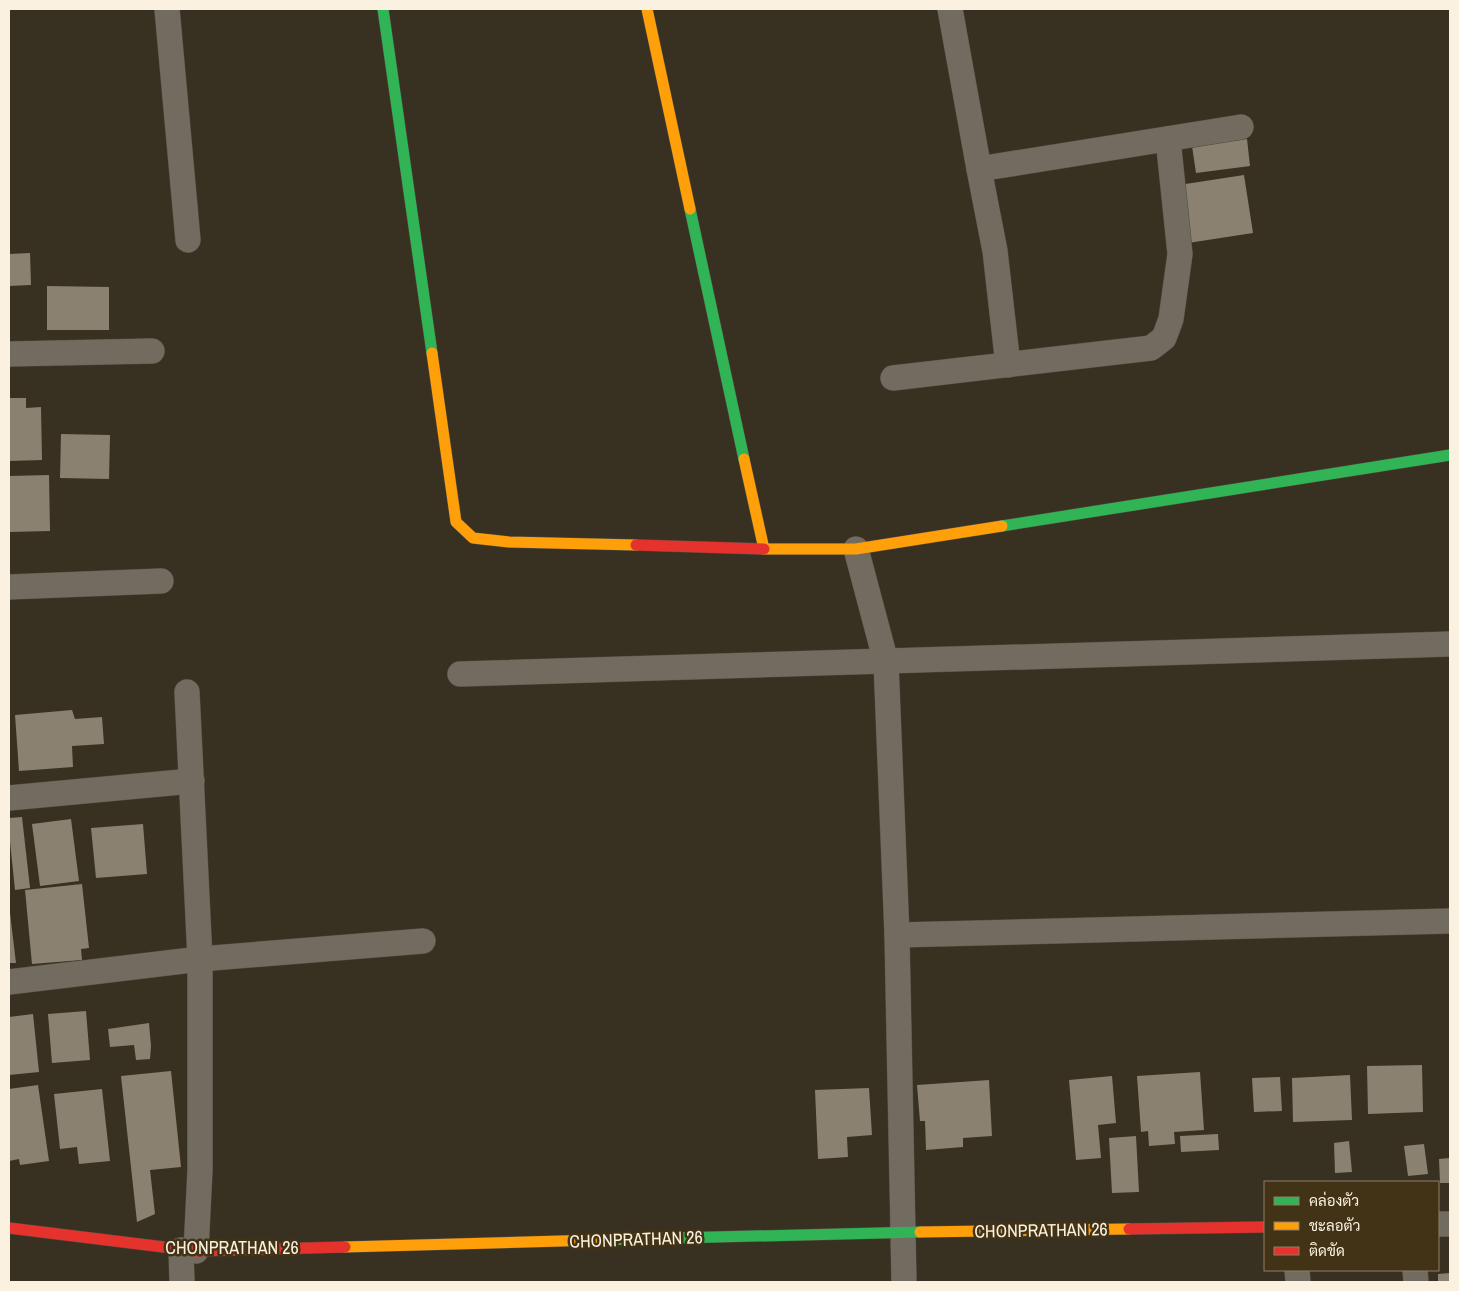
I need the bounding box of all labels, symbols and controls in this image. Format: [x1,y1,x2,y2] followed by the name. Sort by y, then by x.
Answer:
[1264,1181,1439,1271] legend
[1309,1190,1359,1211] text: คล่องตัว
[1309,1215,1360,1236] text: ชะลอตัว
[974,1216,1108,1244] street label: CHONPRATHAN 26
[569,1224,703,1254] street label: CHONPRATHAN 26
[165,1235,299,1260] street label: CHONPRATHAN 26
[1309,1240,1345,1261] text: ติดขัด

